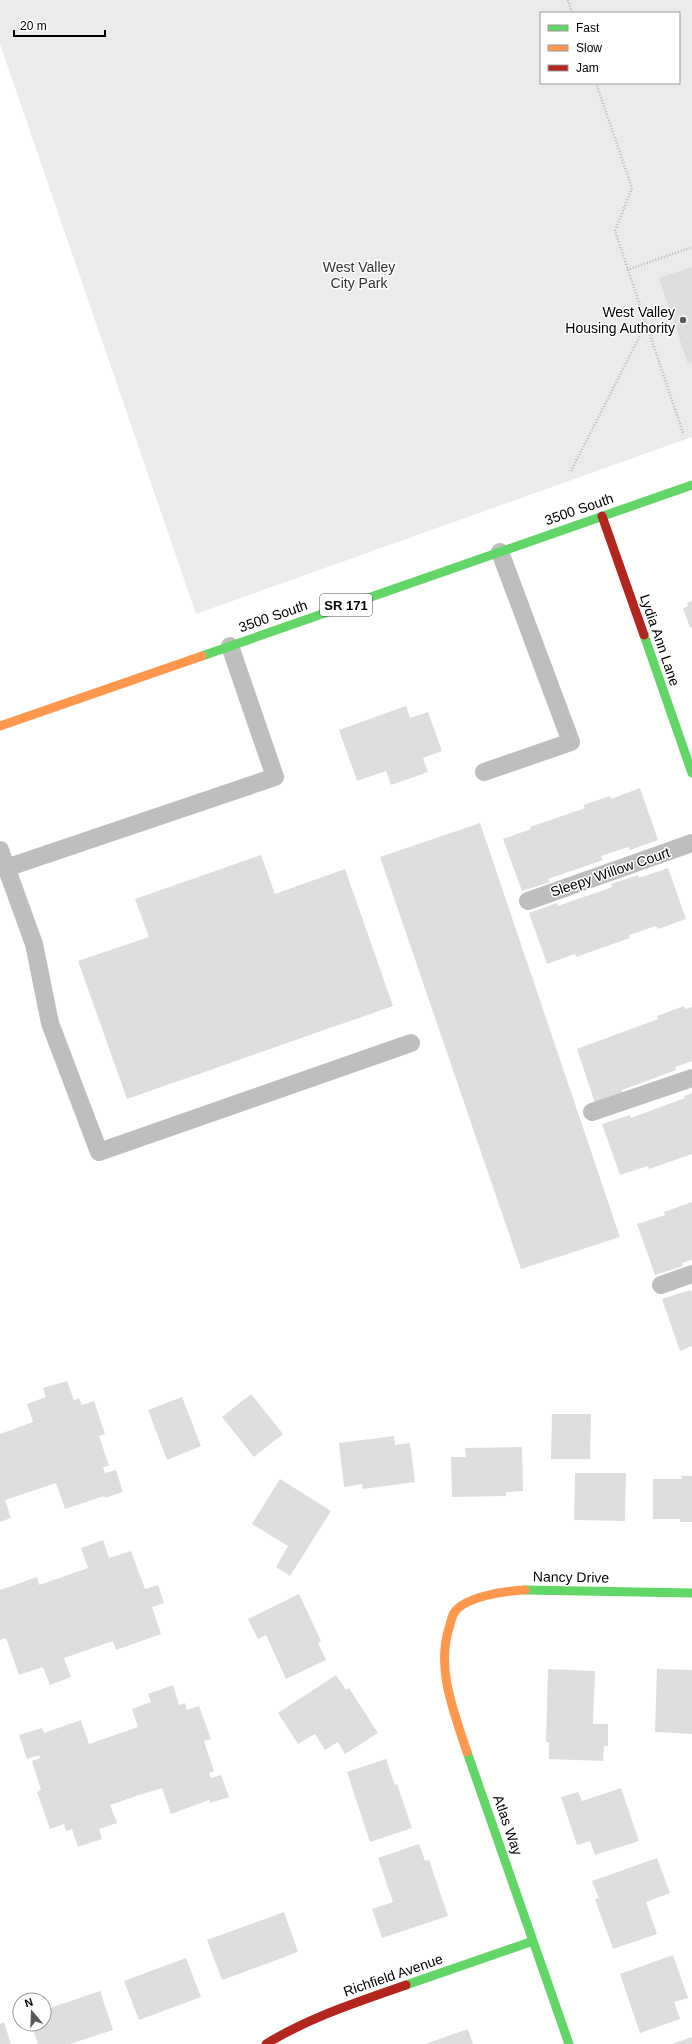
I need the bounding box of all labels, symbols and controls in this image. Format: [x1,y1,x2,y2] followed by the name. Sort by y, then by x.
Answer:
[14,12,105,38] scale bar
[540,12,680,84] legend
[20,19,47,33] text: 20 m
[576,21,600,35] text: Fast
[576,41,602,55] text: Slow
[576,61,599,75] text: Jam
[323,259,395,291] park label: West Valley City Park
[565,304,675,336] place label: West Valley Housing Authority
[678,315,688,325] marker: West Valley Housing Authority
[543,490,615,528] street label: 3500 South
[637,592,683,688] street label: Lydia Ann Lane
[320,594,372,616] road number: SR 171
[237,597,309,635] street label: 3500 South
[548,844,672,900] street label: Sleepy Willow Court
[533,1568,609,1586] street label: Nancy Drive
[490,1793,526,1857] street label: Atlas Way
[341,1950,445,2000] street label: Richfield Avenue
[12,1992,52,2032] north arrow
[23,1996,35,2010] text: N

